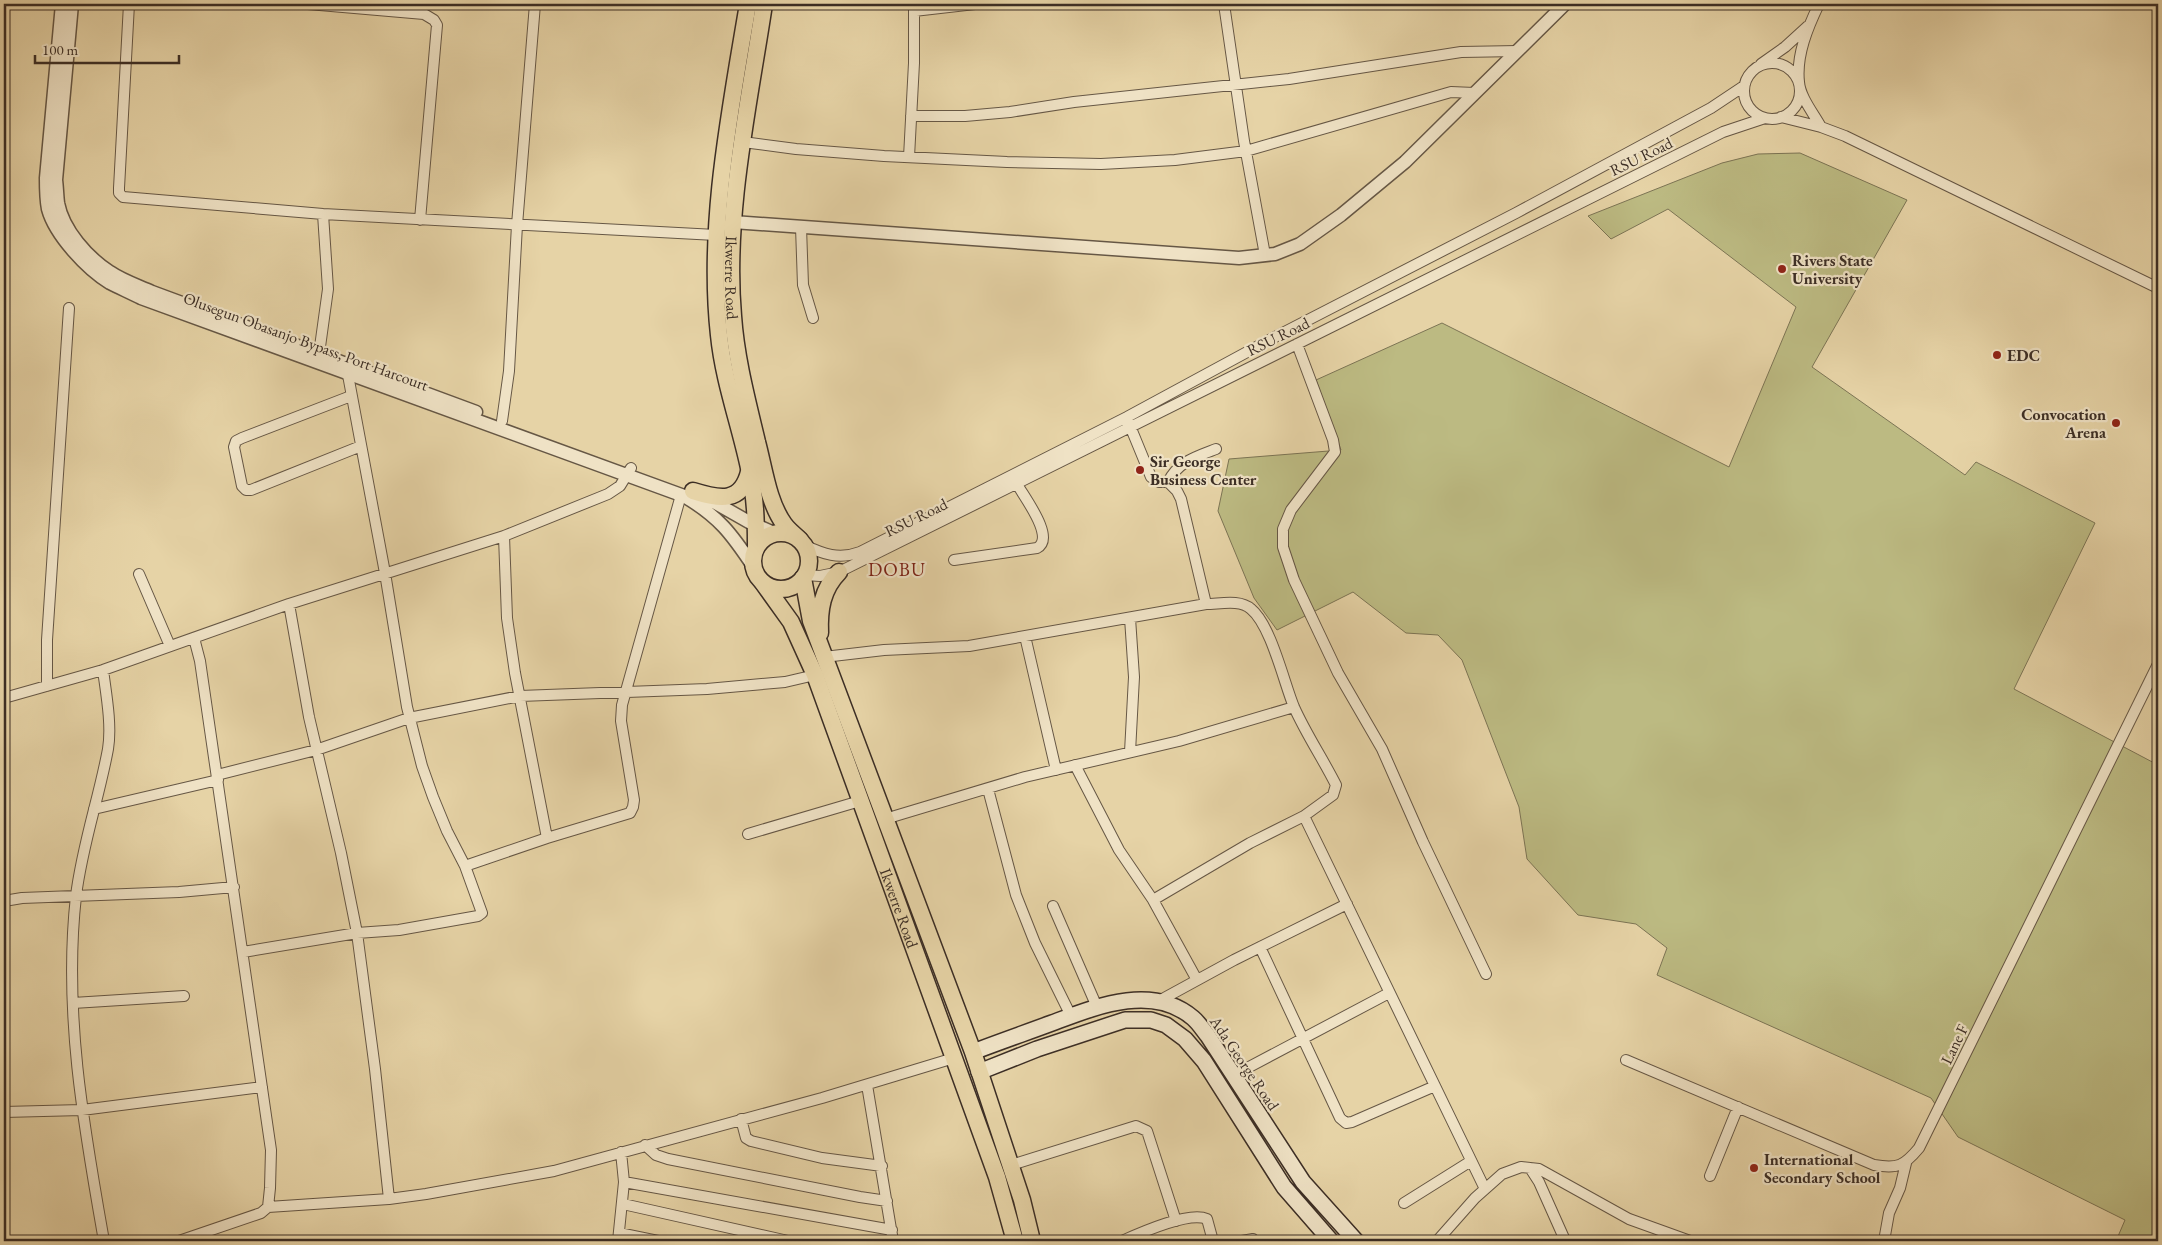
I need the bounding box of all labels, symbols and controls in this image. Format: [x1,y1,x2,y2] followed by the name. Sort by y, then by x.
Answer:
[35,32,179,64] scale bar
[42,40,79,59] text: 100 m
[1606,132,1677,181] street label: RSU Road
[720,235,743,321] street label: Ikwerre Road
[1792,250,1873,289] place label: Rivers State University
[1776,263,1788,275] marker: Rivers State University
[180,287,431,396] street label: Olusegun Obasanjo Bypass, Port Harcourt
[1243,312,1314,361] street label: RSU Road
[2007,345,2040,366] place label: EDC
[1991,349,2003,361] marker: EDC
[2021,404,2107,443] place label: Convocation Arena
[2110,417,2122,429] marker: Convocation Arena
[1150,451,1257,490] place label: Sir George Business Center
[1134,464,1146,476] marker: Sir George Business Center
[881,493,952,542] street label: RSU Road
[868,557,926,582] district label: DOBU
[875,865,923,952] street label: Ikwerre Road
[1205,1011,1284,1115] street label: Ada George Road
[1936,1021,1973,1068] street label: Lane F
[1764,1149,1881,1188] place label: International Secondary School
[1748,1162,1760,1174] marker: International Secondary School

